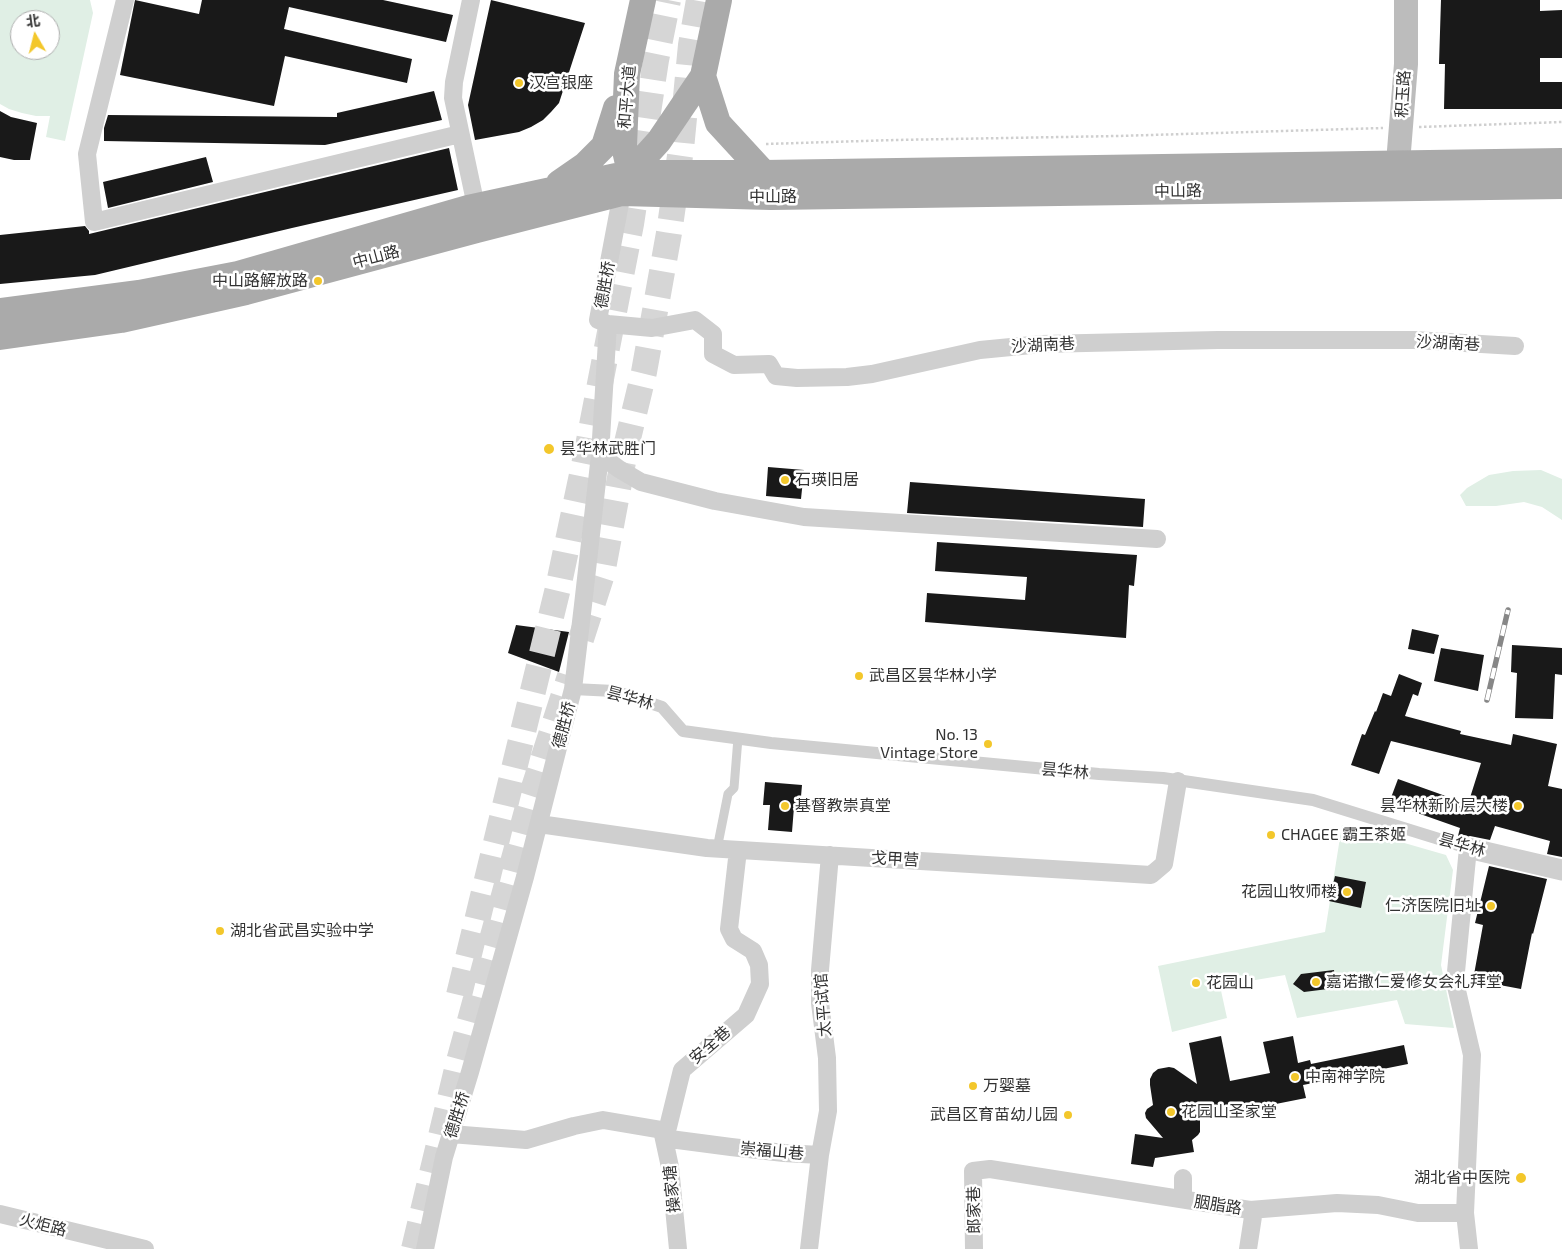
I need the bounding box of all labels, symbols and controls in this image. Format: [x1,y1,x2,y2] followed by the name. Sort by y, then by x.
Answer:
[10,10,60,60] north arrow
[25,11,41,30] text: 北
[615,64,639,130] street label: 和平大道
[1392,69,1414,119] street label: 积玉路
[529,73,593,93] place label: 汉宫银座
[513,77,525,89] marker: 汉宫银座
[1154,181,1202,201] street label: 中山路
[749,187,797,207] street label: 中山路
[350,242,402,272] street label: 中山路
[591,260,619,310] street label: 德胜桥
[212,271,308,291] place label: 中山路解放路
[312,275,324,287] marker: 中山路解放路
[1416,332,1480,354] street label: 沙湖南巷
[1011,334,1075,356] street label: 沙湖南巷
[560,439,656,459] place label: 昙华林武胜门
[542,442,556,456] marker: 昙华林武胜门
[795,470,859,490] place label: 石瑛旧居
[779,474,791,486] marker: 石瑛旧居
[869,666,997,686] place label: 武昌区昙华林小学
[853,670,865,682] marker: 武昌区昙华林小学
[604,683,656,713] street label: 昙华林
[549,699,579,751] street label: 德胜桥
[880,725,978,763] place label: No. 13 Vintage Store
[982,738,994,750] marker: No. 13 Vintage Store
[1040,759,1090,783] street label: 昙华林
[795,796,891,816] place label: 基督教崇真堂
[1380,796,1508,816] place label: 昙华林新阶层大楼
[779,800,791,812] marker: 基督教崇真堂
[1512,800,1524,812] marker: 昙华林新阶层大楼
[1281,825,1406,845] place label: CHAGEE 霸王茶姬
[1265,829,1277,841] marker: CHAGEE 霸王茶姬
[1436,829,1488,861] street label: 昙华林
[871,848,919,870] street label: 戈甲营
[1241,882,1337,902] place label: 花园山牧师楼
[1341,886,1353,898] marker: 花园山牧师楼
[1385,896,1481,916] place label: 仁济医院旧址
[1485,900,1497,912] marker: 仁济医院旧址
[230,921,374,941] place label: 湖北省武昌实验中学
[214,925,226,937] marker: 湖北省武昌实验中学
[811,972,835,1038] street label: 太平试馆
[1326,972,1502,992] place label: 嘉诺撒仁爱修女会礼拜堂
[1206,973,1254,993] place label: 花园山
[1310,976,1322,988] marker: 嘉诺撒仁爱修女会礼拜堂
[1190,977,1202,989] marker: 花园山
[686,1022,734,1068] street label: 安全巷
[1305,1067,1385,1087] place label: 中南神学院
[1289,1071,1301,1083] marker: 中南神学院
[983,1076,1031,1096] place label: 万婴墓
[967,1080,979,1092] marker: 万婴墓
[441,1089,473,1141] street label: 德胜桥
[1181,1102,1277,1122] place label: 花园山圣家堂
[930,1105,1058,1125] place label: 武昌区育苗幼儿园
[1165,1106,1177,1118] marker: 花园山圣家堂
[1062,1109,1074,1121] marker: 武昌区育苗幼儿园
[739,1139,805,1163] street label: 崇福山巷
[660,1164,684,1214] street label: 操家塘
[1414,1168,1510,1188] place label: 湖北省中医院
[1514,1171,1528,1185] marker: 湖北省中医院
[964,1186,984,1234] street label: 郎家巷
[1193,1192,1243,1218] street label: 胭脂路
[17,1210,69,1240] street label: 火炬路

